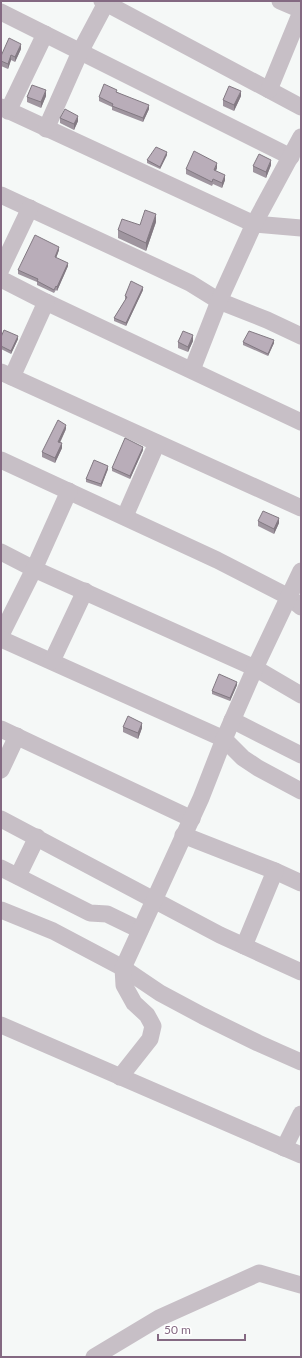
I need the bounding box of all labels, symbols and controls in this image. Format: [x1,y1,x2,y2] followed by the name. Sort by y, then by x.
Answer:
[158,1316,245,1342] scale bar
[164,1322,191,1337] text: 50 m

